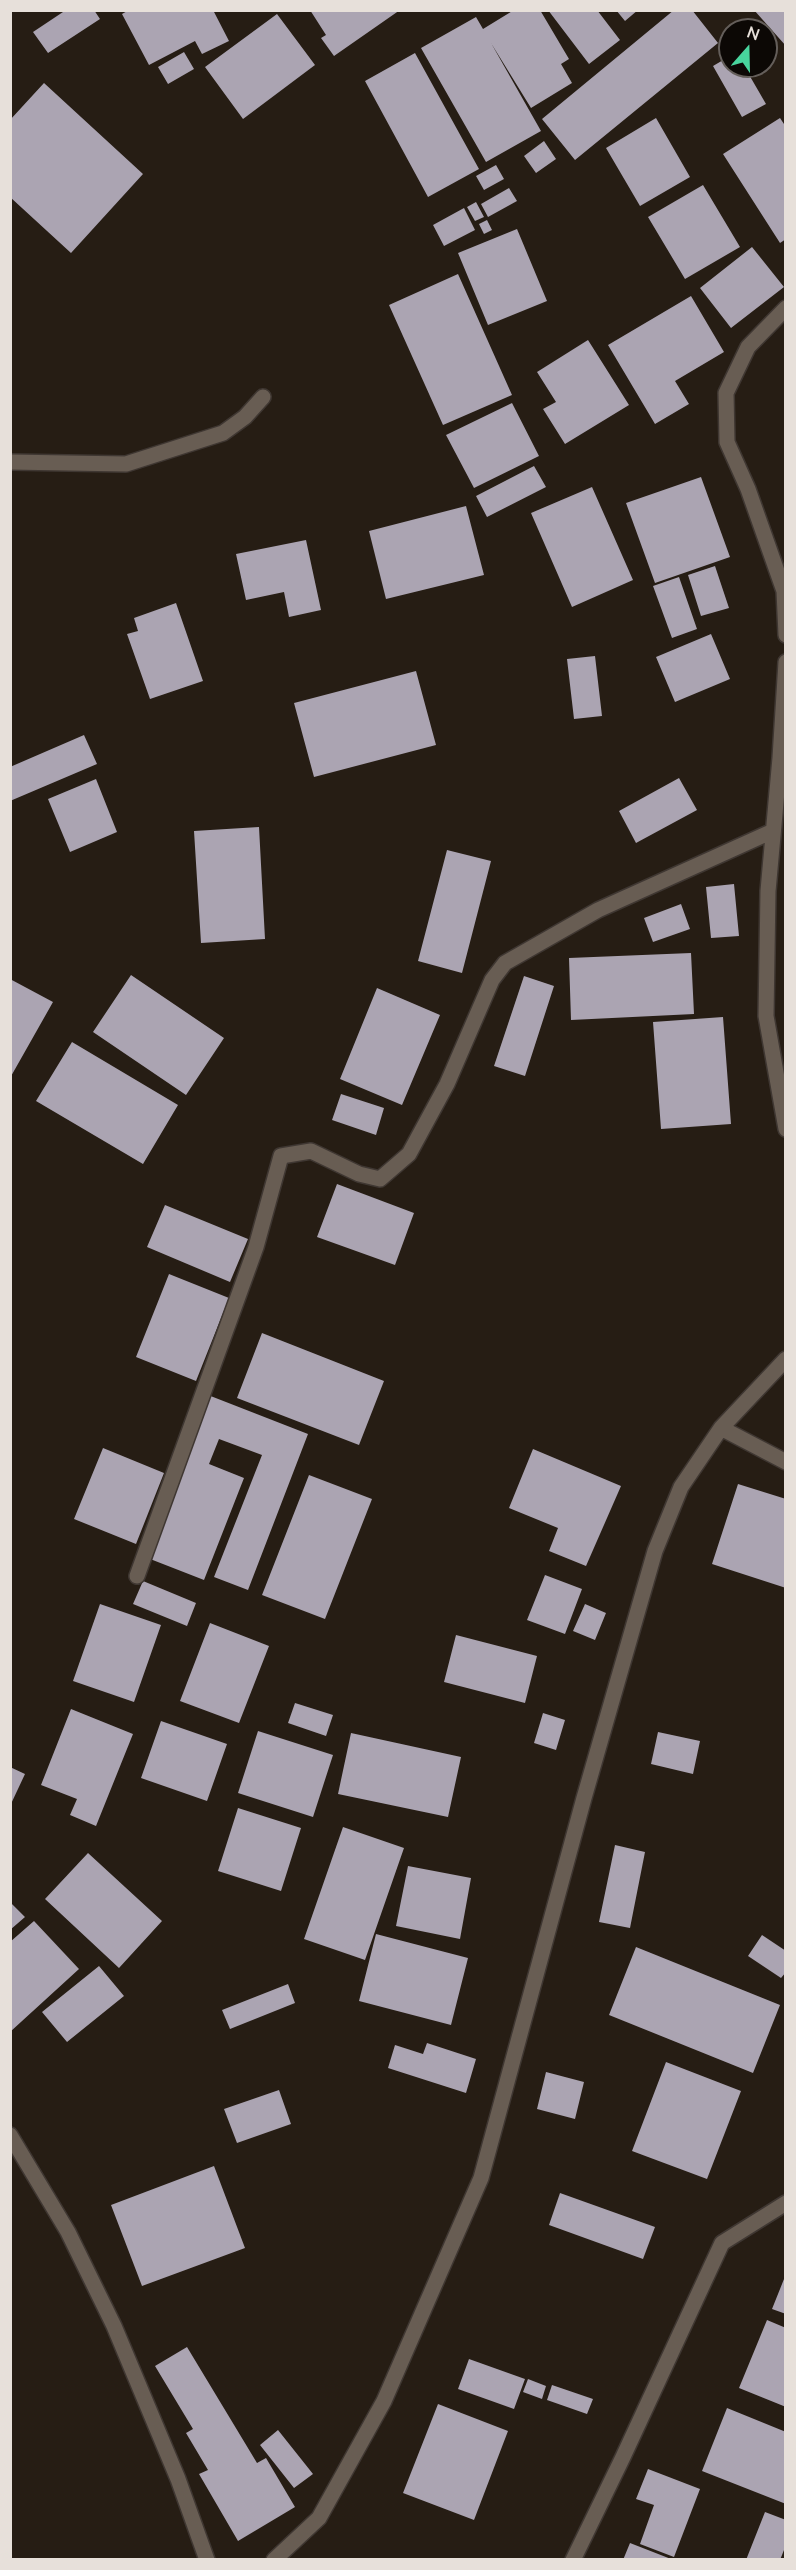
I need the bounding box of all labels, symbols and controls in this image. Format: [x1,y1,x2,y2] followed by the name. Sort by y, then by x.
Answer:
[718,18,778,78] north arrow
[744,21,763,44] text: N

